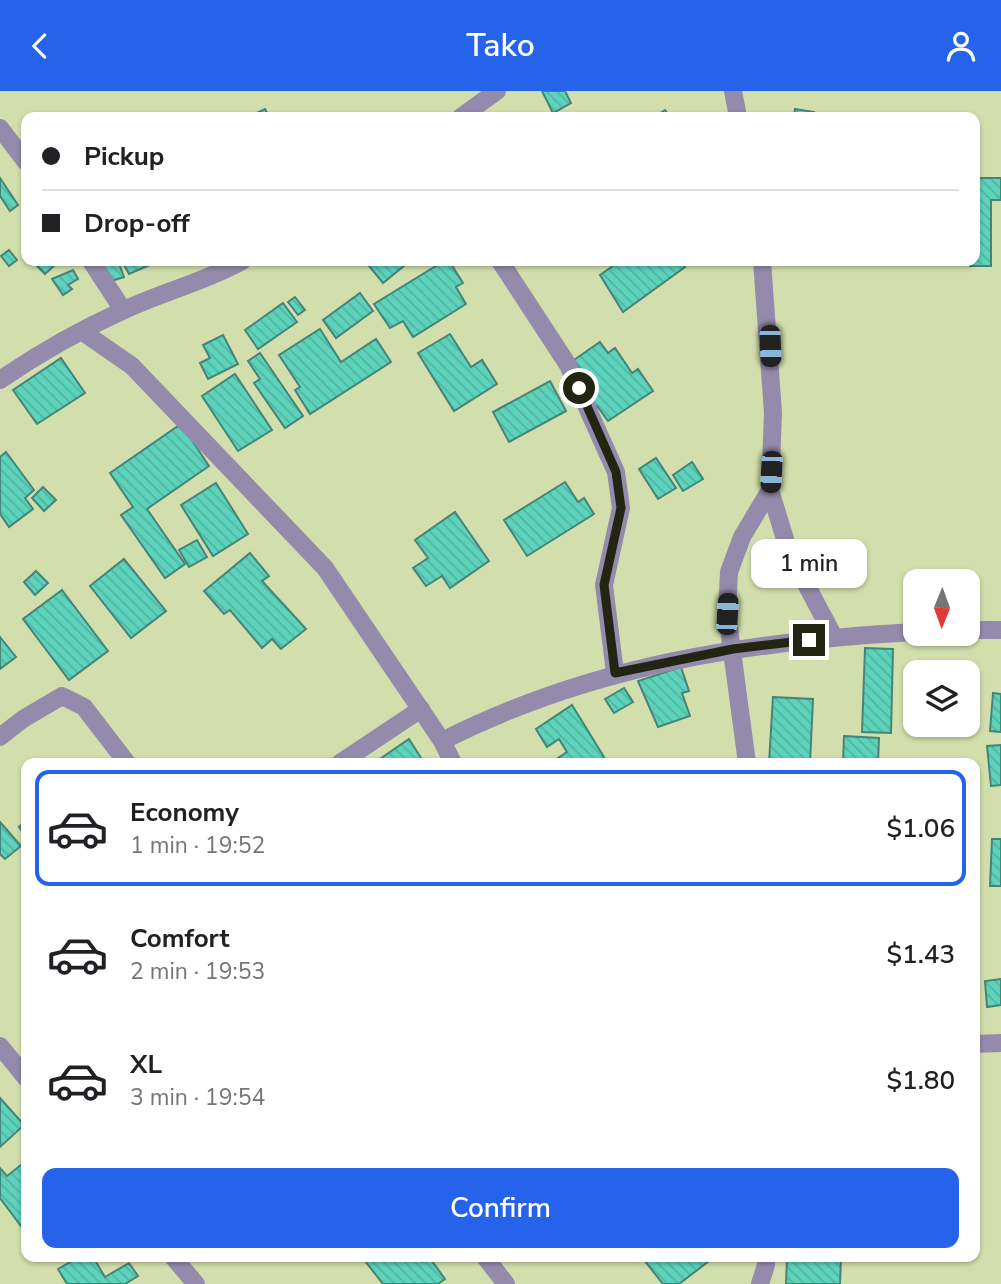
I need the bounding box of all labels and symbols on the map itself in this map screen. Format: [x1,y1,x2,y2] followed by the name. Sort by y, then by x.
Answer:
[759,325,782,367] car
[563,372,595,404] route start
[760,450,783,494] car
[751,539,867,587] callout: 1 min
[903,569,980,646] north arrow
[716,592,739,636] car
[793,624,825,656] route end

